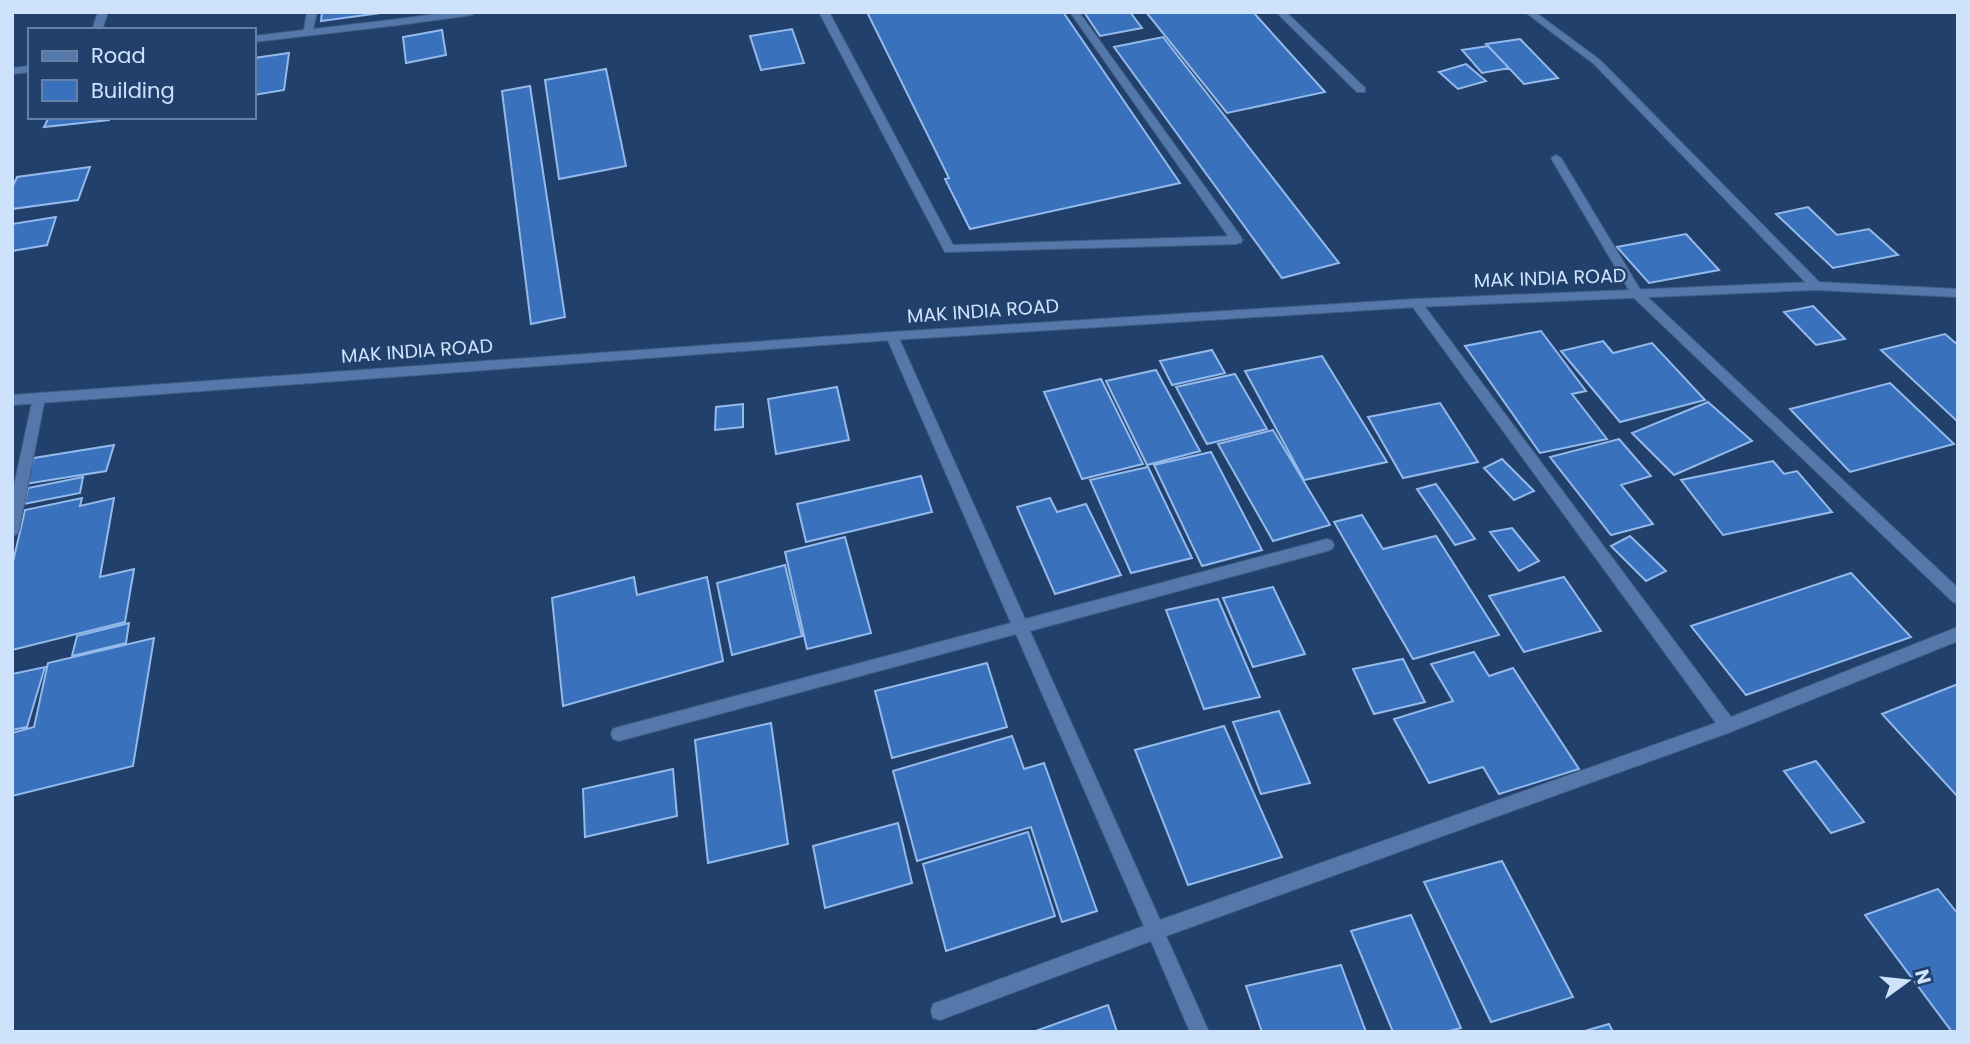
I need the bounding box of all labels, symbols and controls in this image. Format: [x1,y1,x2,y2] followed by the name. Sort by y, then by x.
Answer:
[28,28,256,119] legend
[91,41,146,70] text: Road
[91,76,175,105] text: Building
[1473,262,1627,294] street label: MAK INDIA ROAD
[906,292,1060,330] street label: MAK INDIA ROAD
[340,332,494,370] street label: MAK INDIA ROAD
[1872,946,1942,1016] north arrow
[1908,966,1938,987] text: N

